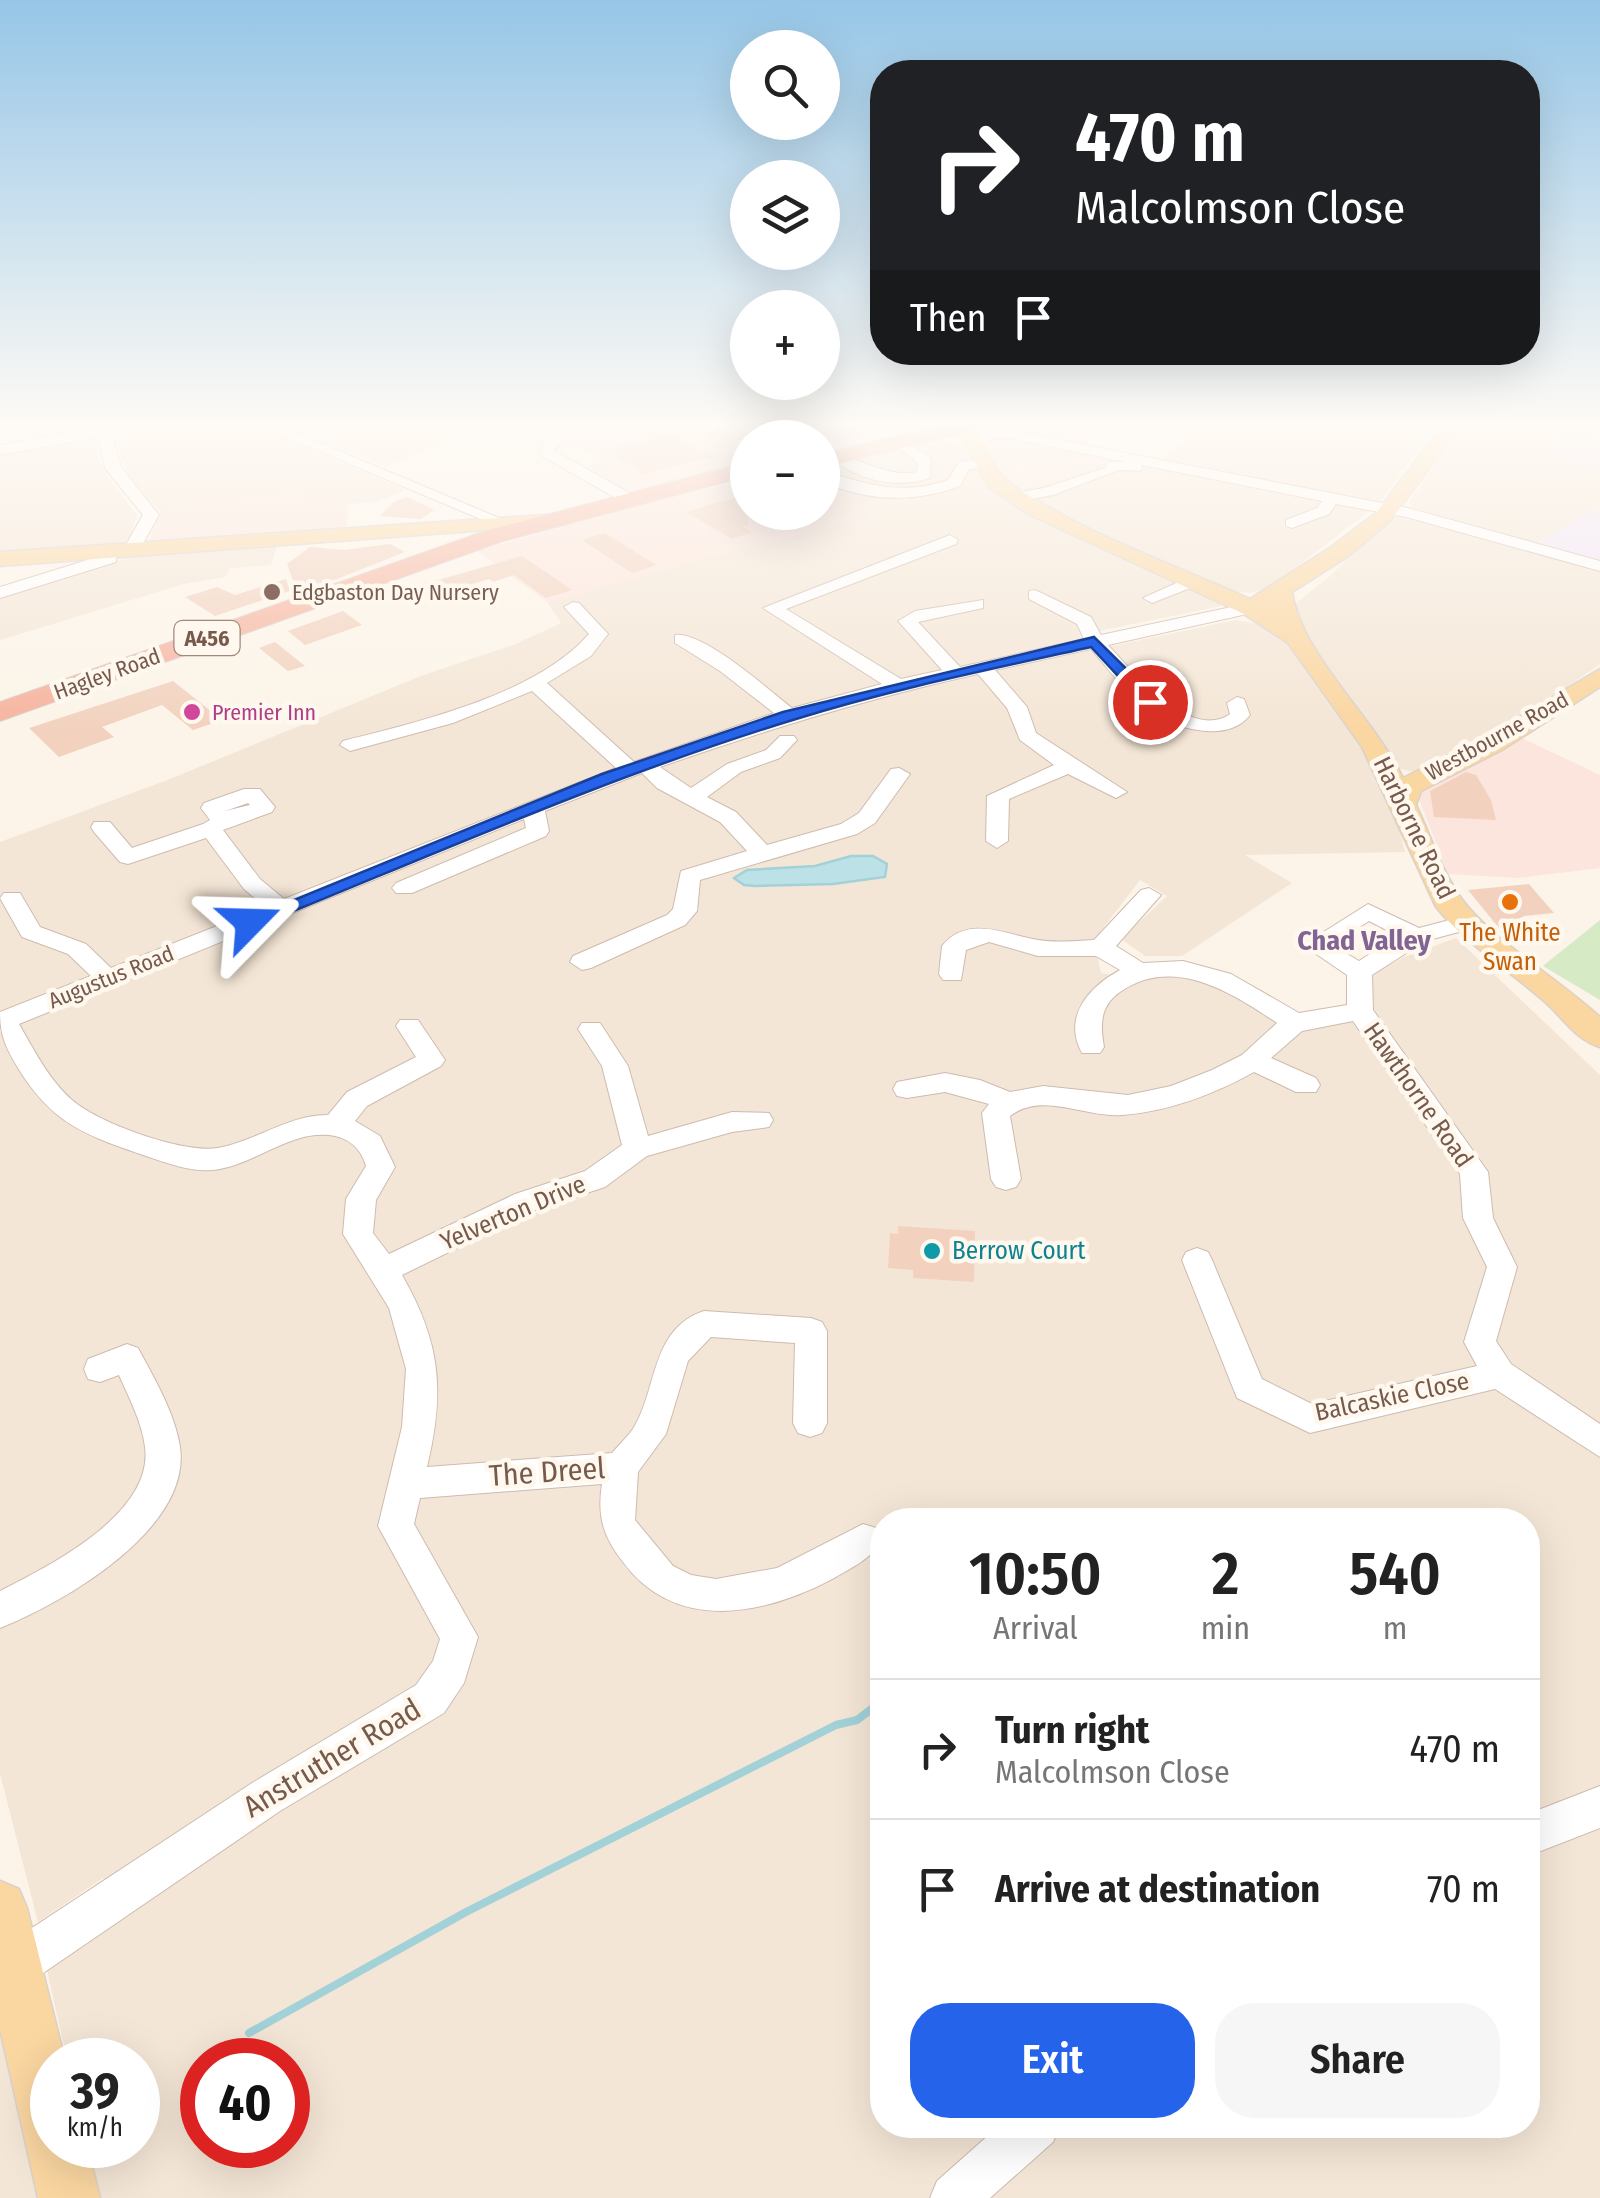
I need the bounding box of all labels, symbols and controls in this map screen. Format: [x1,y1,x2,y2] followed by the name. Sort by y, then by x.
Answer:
[730,30,840,530] map controls
[730,30,840,140] button: search
[1075,96,1245,180] text: 470 m
[910,100,1040,230] icon: right
[730,160,840,270] button: layers
[1075,181,1405,235] text: Malcolmson Close
[730,290,840,400] button: +
[1006,290,1061,345] icon: arrive
[910,295,986,341] text: Then
[730,420,840,530] button: −
[292,579,499,606] place label: Edgbaston Day Nursery
[261,581,283,603] marker: Edgbaston Day Nursery
[174,621,240,655] road number: A456
[50,642,164,706] street label: Hagley Road
[1108,660,1193,745] pin
[1123,675,1178,730] icon: arrive
[1421,686,1573,786] street label: Westbourne Road
[212,699,316,726] place label: Premier Inn
[181,701,203,723] marker: Premier Inn
[1367,752,1461,904] street label: Harborne Road
[198,870,302,974] position arrow
[1499,891,1521,913] marker: The White Swan
[1459,918,1561,977] place label: The White Swan
[1297,924,1432,957] district label: Chad Valley
[44,940,178,1014] street label: Augustus Road
[1357,1017,1479,1173] street label: Hawthorne Road
[436,1169,590,1257] street label: Yelverton Drive
[952,1236,1086,1266] place label: Berrow Court
[921,1240,943,1262] marker: Berrow Court
[1312,1366,1472,1428] street label: Balcaskie Close
[488,1450,606,1494] street label: The Dreel
[969,1538,1102,1610] text: 10:50
[1212,1538,1239,1610] text: 2
[1349,1538,1441,1610] text: 540
[993,1609,1078,1647] text: Arrival
[1201,1609,1250,1647] text: min
[1383,1609,1407,1647] text: m
[237,1691,427,1825] street label: Anstruther Road
[995,1707,1149,1753] text: Turn right
[910,1722,965,1777] icon: right
[1409,1726,1500,1772] text: 470 m
[995,1753,1230,1791] text: Malcolmson Close
[910,1862,965,1917] icon: arrive
[995,1866,1320,1912] text: Arrive at destination
[1427,1866,1500,1912] text: 70 m
[910,2003,1195,2118] button: Exit
[1215,2003,1500,2118] button: Share
[180,2038,310,2168] speed limit sign: 40
[70,2061,120,2121] text: 39
[67,2113,123,2143] text: km/h

